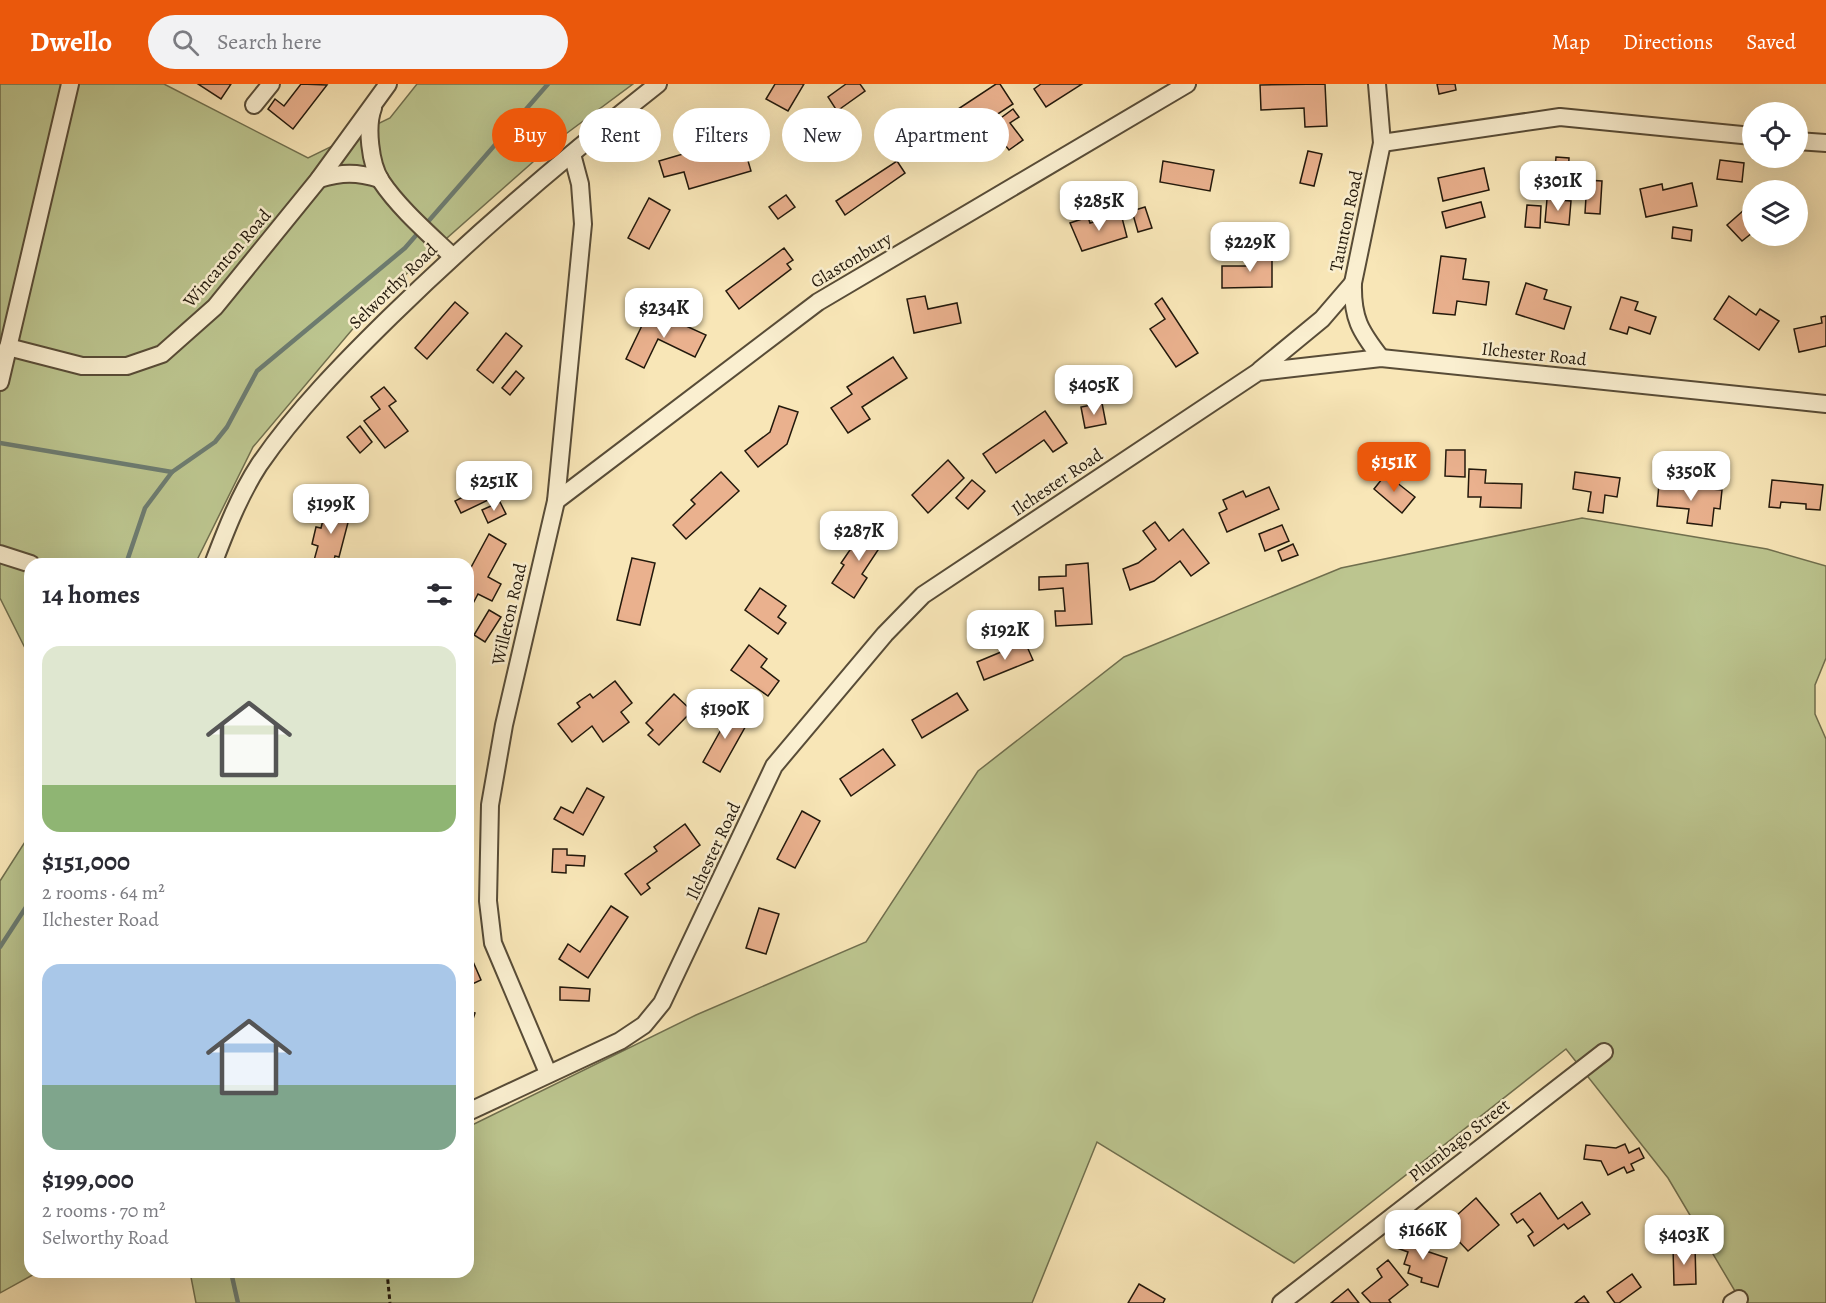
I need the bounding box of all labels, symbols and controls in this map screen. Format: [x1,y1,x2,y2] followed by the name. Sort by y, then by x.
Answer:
[148,15,568,69] search box
[30,23,112,61] text: Dwello
[169,26,202,59] icon: search
[217,27,322,57] text: Search here
[1552,28,1590,56] text: Map
[1623,28,1713,56] text: Directions
[1746,28,1796,56] text: Saved
[1742,102,1808,246] map controls
[1742,102,1808,168] button: locate
[492,108,567,162] chip: Buy
[579,108,661,162] chip: Rent
[673,108,770,162] chip: Filters
[782,108,862,162] chip: New
[874,108,1009,162] chip: Apartment
[1516,161,1600,212] pin: $301K
[1534,167,1582,194] text: $301K
[1324,168,1368,274] street label: Taunton Road
[1742,180,1808,246] button: layers
[1057,181,1141,232] pin: $285K
[1074,187,1124,214] text: $285K
[177,204,276,313] street label: Wincanton Road
[1208,222,1292,273] pin: $229K
[806,226,897,294] street label: Glastonbury
[1224,228,1276,255] text: $229K
[344,237,443,334] street label: Selworthy Road
[622,288,706,339] pin: $234K
[639,294,689,321] text: $234K
[1480,337,1588,371] street label: Ilchester Road
[1052,365,1136,416] pin: $405K
[1069,371,1119,398] text: $405K
[1007,442,1108,521] street label: Ilchester Road
[1352,442,1436,493] pin: $151K
[1371,448,1417,475] text: $151K
[1649,451,1733,502] pin: $350K
[1666,457,1716,484] text: $350K
[452,461,536,512] pin: $251K
[470,467,518,494] text: $251K
[289,484,373,535] pin: $199K
[307,490,355,517] text: $199K
[817,511,901,562] pin: $287K
[834,517,884,544] text: $287K
[485,560,532,668] street label: Willeton Road
[42,577,140,612] text: 14 homes
[423,578,456,611] icon: filters
[963,610,1047,661] pin: $192K
[981,616,1029,643] text: $192K
[195,685,303,793] icon: home
[683,689,767,740] pin: $190K
[701,695,749,722] text: $190K
[680,798,746,904] street label: Ilchester Road
[42,844,130,879] text: $151,000
[42,879,165,906] text: 2 rooms · 64 m²
[42,906,159,933] text: Ilchester Road
[195,1003,303,1111] icon: home
[1403,1093,1515,1187] street label: Plumbago Street
[42,1162,134,1197] text: $199,000
[42,1197,166,1224] text: 2 rooms · 70 m²
[1381,1210,1465,1261] pin: $166K
[1642,1215,1726,1266] pin: $403K
[1399,1216,1447,1243] text: $166K
[1659,1221,1709,1248] text: $403K
[42,1224,169,1251] text: Selworthy Road

